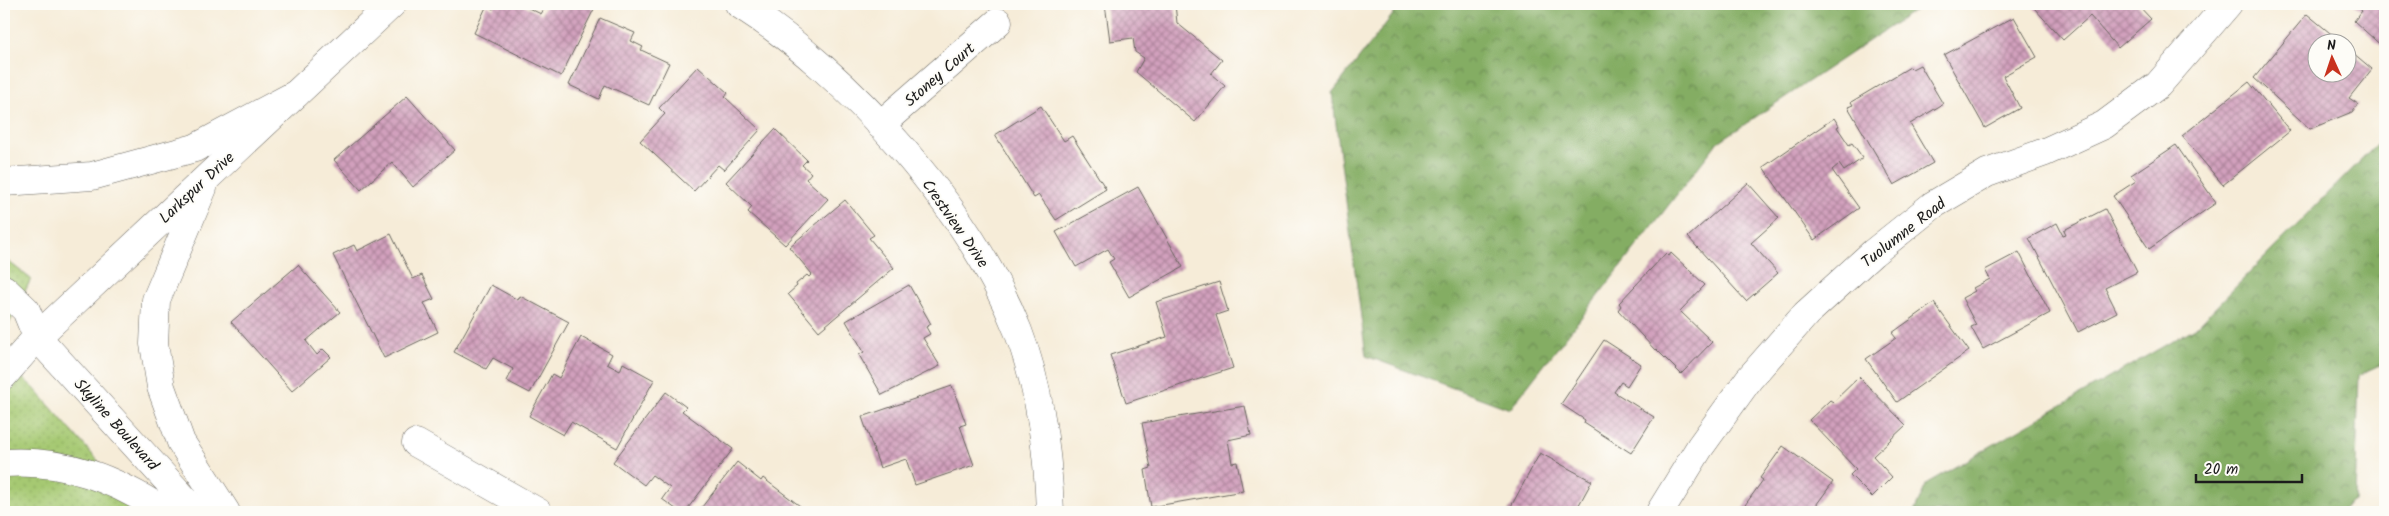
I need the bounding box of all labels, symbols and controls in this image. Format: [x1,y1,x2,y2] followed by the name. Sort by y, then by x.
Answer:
[2306,32,2356,82] north arrow
[2326,35,2337,57] text: N
[899,36,982,113] street label: Stoney Court
[153,146,241,230] street label: Larkspur Drive
[915,174,995,273] street label: Crestview Drive
[1856,191,1953,274] street label: Tuolumne Road
[67,373,165,478] street label: Skyline Boulevard
[2196,451,2303,483] scale bar
[2204,458,2238,482] text: 20 m

